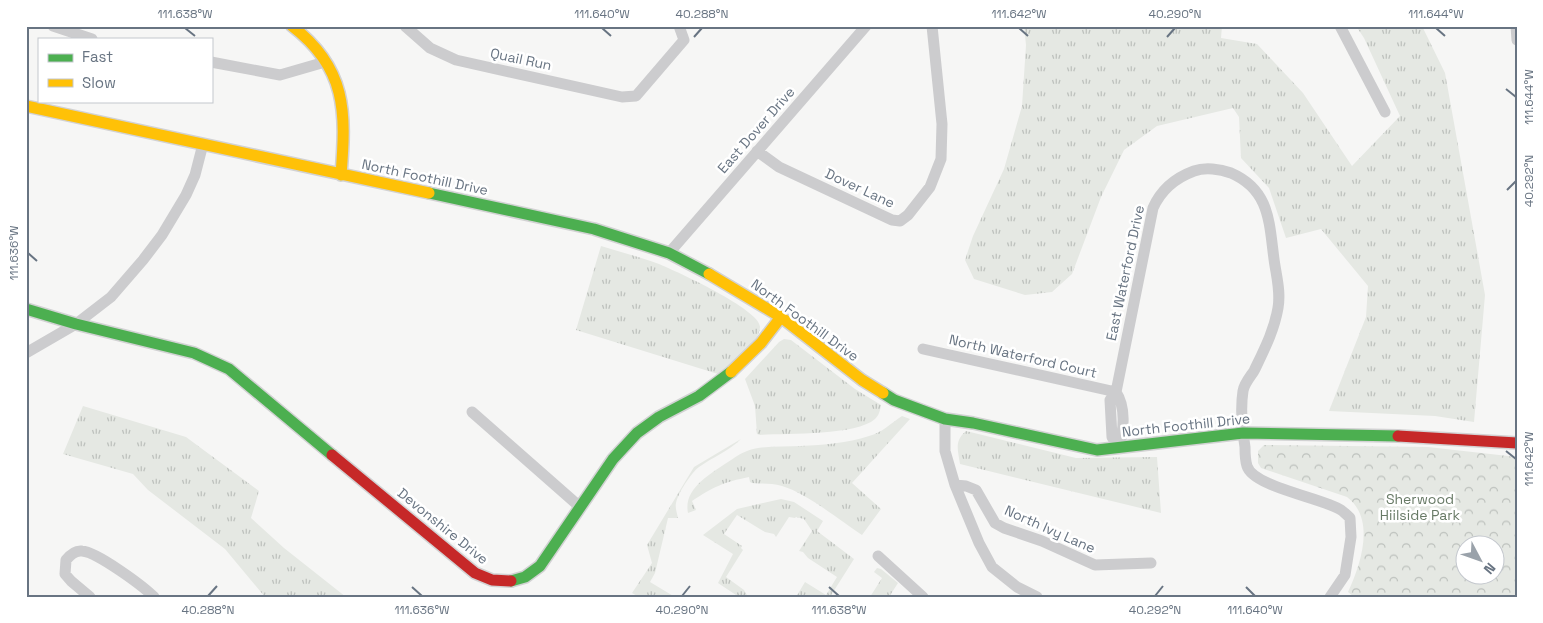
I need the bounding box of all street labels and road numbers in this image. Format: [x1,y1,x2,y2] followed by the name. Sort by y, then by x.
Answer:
[489,44,553,74] street label: Quail Run
[714,83,798,177] street label: East Dover Drive
[360,155,490,199] street label: North Foothill Drive
[822,164,898,212] street label: Dover Lane
[1102,204,1148,342] street label: East Waterford Drive
[748,275,862,365] street label: North Foothill Drive
[947,330,1099,382] street label: North Waterford Court
[1121,409,1251,441] street label: North Foothill Drive
[394,484,492,568] street label: Devonshire Drive
[1002,501,1098,557] street label: North Ivy Lane

